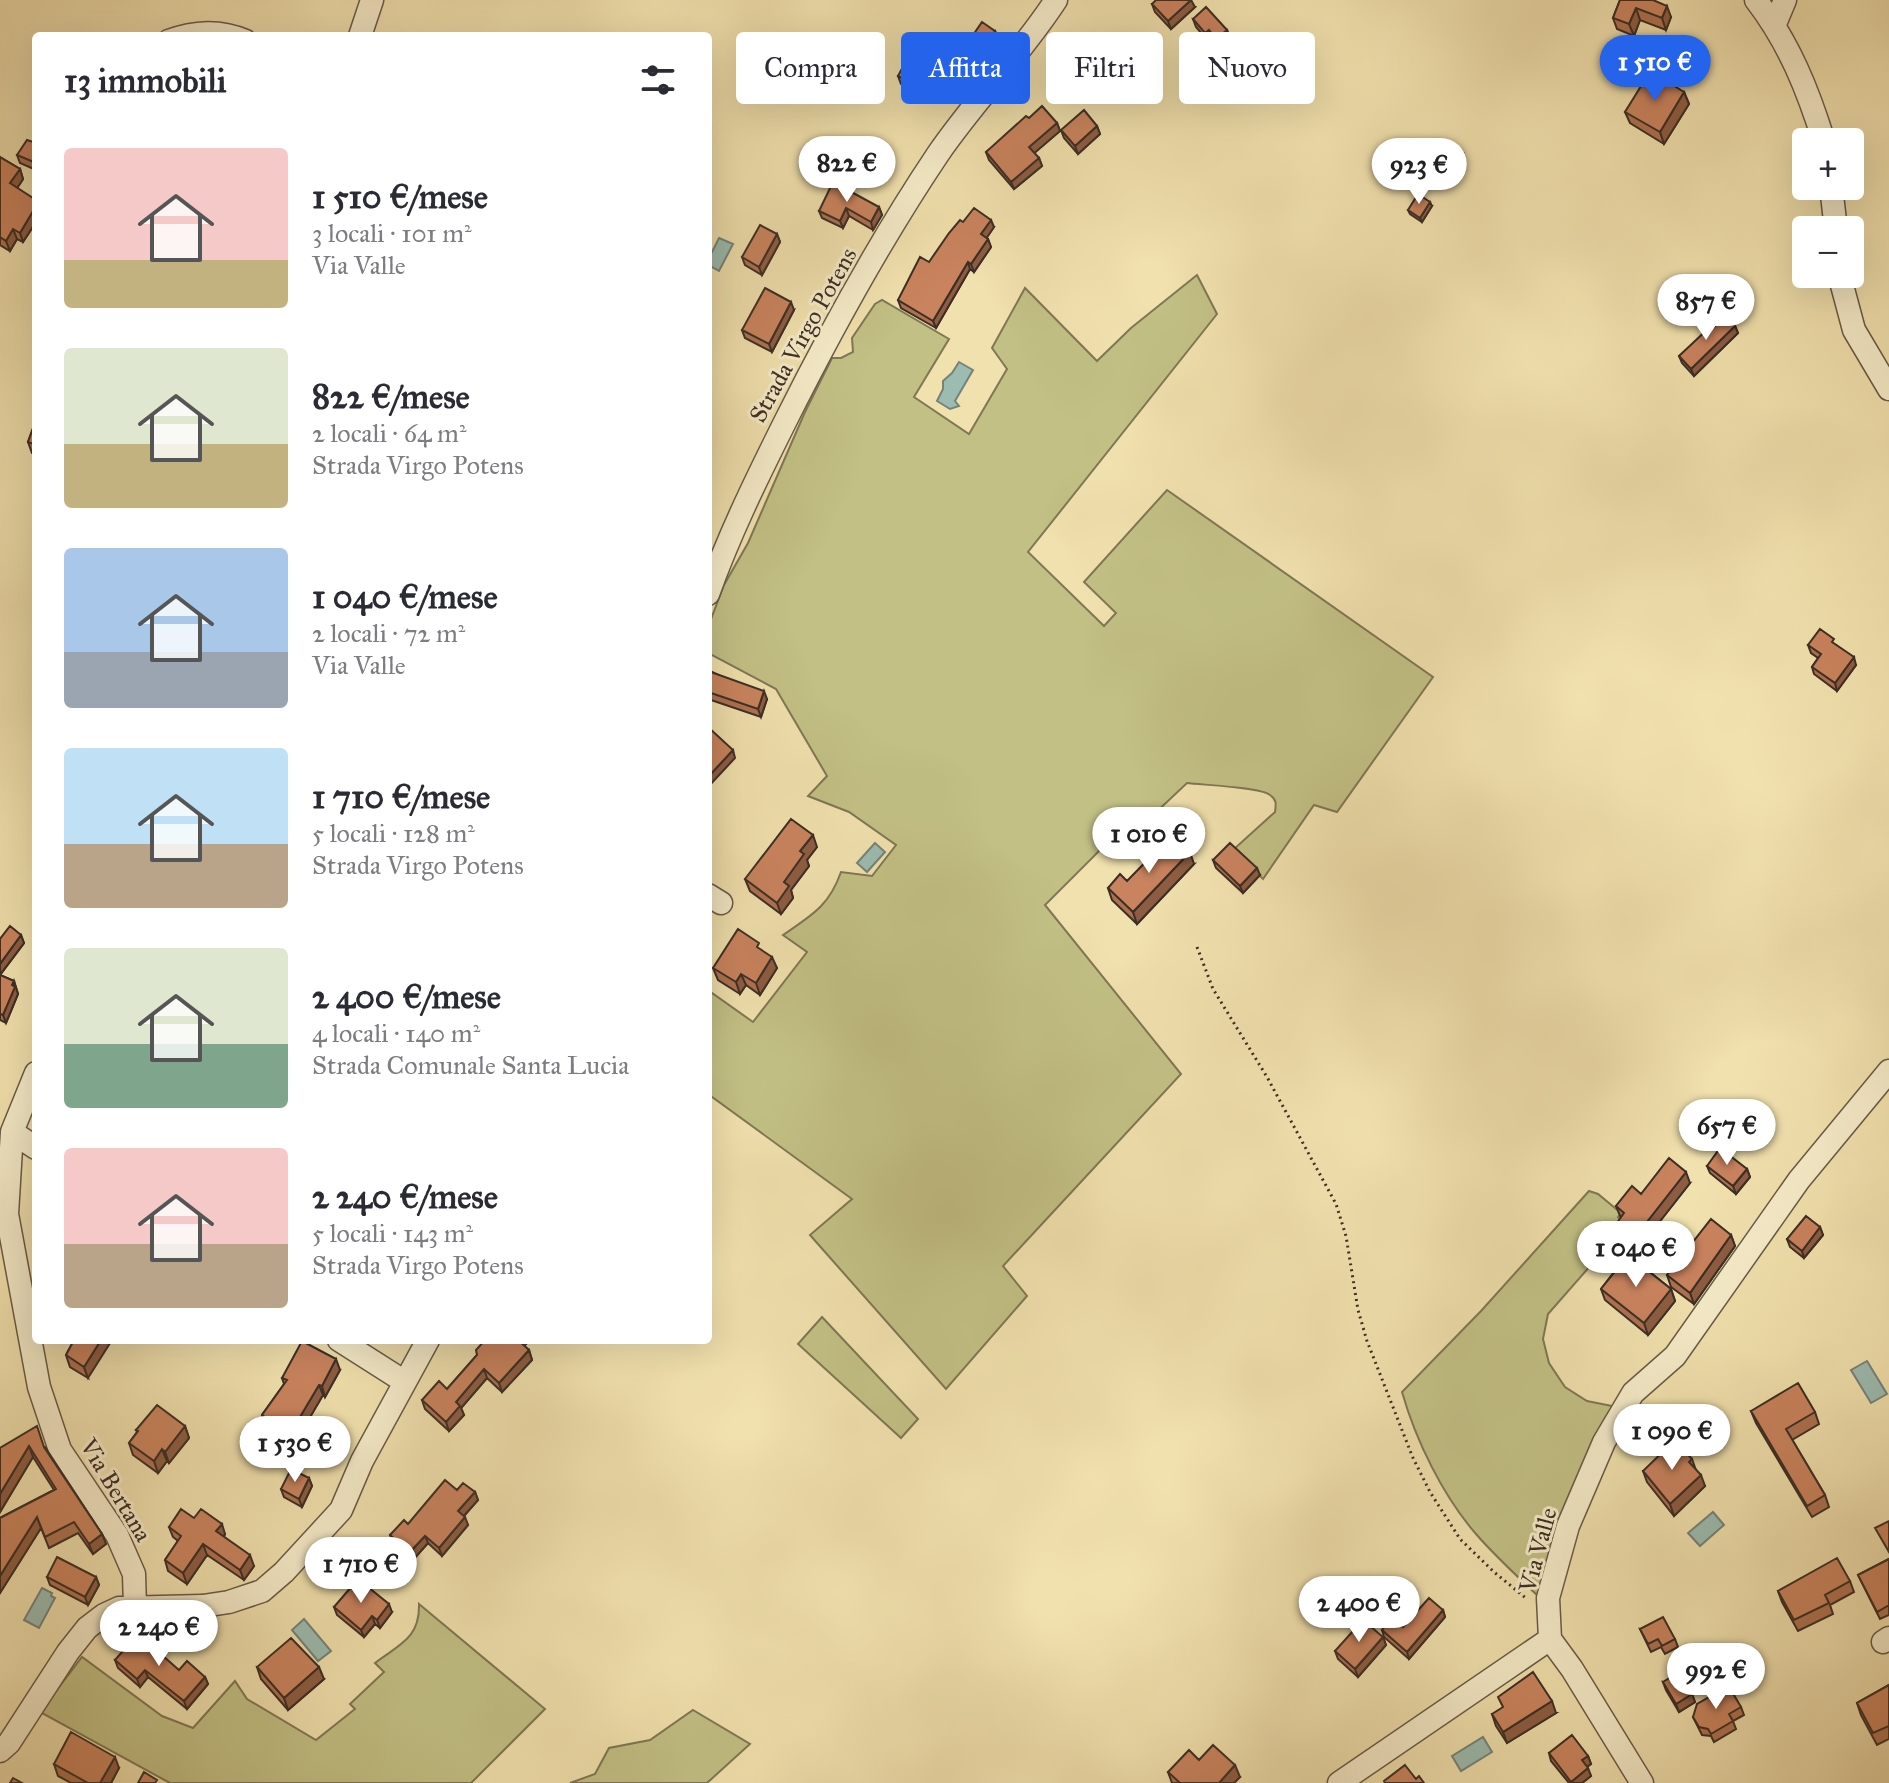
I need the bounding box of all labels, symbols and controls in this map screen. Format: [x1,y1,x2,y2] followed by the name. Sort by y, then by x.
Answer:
[736,32,885,104] chip: Compra
[901,32,1030,104] chip: Affitta
[1046,32,1163,104] chip: Filtri
[1179,32,1315,104] chip: Nuovo
[1581,35,1729,103] pin: 1 510 €
[1618,45,1692,77] text: 1 510 €
[636,58,680,102] icon: filters
[64,60,226,101] text: 13 immobili
[1792,128,1864,288] map controls
[1792,128,1864,200] button: +
[791,136,903,204] pin: 822 €
[1363,138,1475,206] pin: 923 €
[817,146,877,178] text: 822 €
[1390,148,1448,180] text: 923 €
[312,176,488,217] text: 1 510 €/mese
[128,180,224,276] icon: home
[1792,216,1864,288] button: −
[312,217,472,249] text: 3 locali · 101 m²
[743,242,863,428] street label: Strada Virgo Potens
[312,249,406,281] text: Via Valle
[1650,274,1762,342] pin: 857 €
[1675,284,1737,316] text: 857 €
[312,376,470,417] text: 822 €/mese
[128,380,224,476] icon: home
[312,417,466,449] text: 2 locali · 64 m²
[312,449,524,481] text: Strada Virgo Potens
[312,576,498,617] text: 1 040 €/mese
[128,580,224,676] icon: home
[312,617,465,649] text: 2 locali · 72 m²
[312,649,406,681] text: Via Valle
[312,776,490,817] text: 1 710 €/mese
[128,780,224,876] icon: home
[1075,807,1223,875] pin: 1 010 €
[312,817,475,849] text: 5 locali · 128 m²
[1110,817,1188,849] text: 1 010 €
[312,849,524,881] text: Strada Virgo Potens
[312,976,501,1017] text: 2 400 €/mese
[128,980,224,1076] icon: home
[312,1017,480,1049] text: 4 locali · 140 m²
[312,1049,629,1081] text: Strada Comunale Santa Lucia
[1671,1099,1783,1167] pin: 657 €
[1697,1109,1757,1141] text: 657 €
[312,1176,498,1217] text: 2 240 €/mese
[128,1180,224,1276] icon: home
[312,1217,473,1249] text: 5 locali · 143 m²
[1562,1221,1710,1289] pin: 1 040 €
[1595,1231,1677,1263] text: 1 040 €
[312,1249,524,1281] text: Strada Virgo Potens
[1598,1404,1746,1472] pin: 1 090 €
[1631,1414,1713,1446] text: 1 090 €
[221,1416,369,1484] pin: 1 530 €
[258,1426,332,1458] text: 1 530 €
[73,1432,159,1548] street label: Via Bertana
[1512,1504,1564,1597] street label: Via Valle
[287,1537,435,1605] pin: 1 710 €
[323,1547,399,1579] text: 1 710 €
[1285,1576,1433,1644] pin: 2 400 €
[1317,1586,1401,1618] text: 2 400 €
[85,1600,233,1668] pin: 2 240 €
[118,1610,200,1642] text: 2 240 €
[1660,1643,1772,1711] pin: 992 €
[1685,1653,1747,1685] text: 992 €

